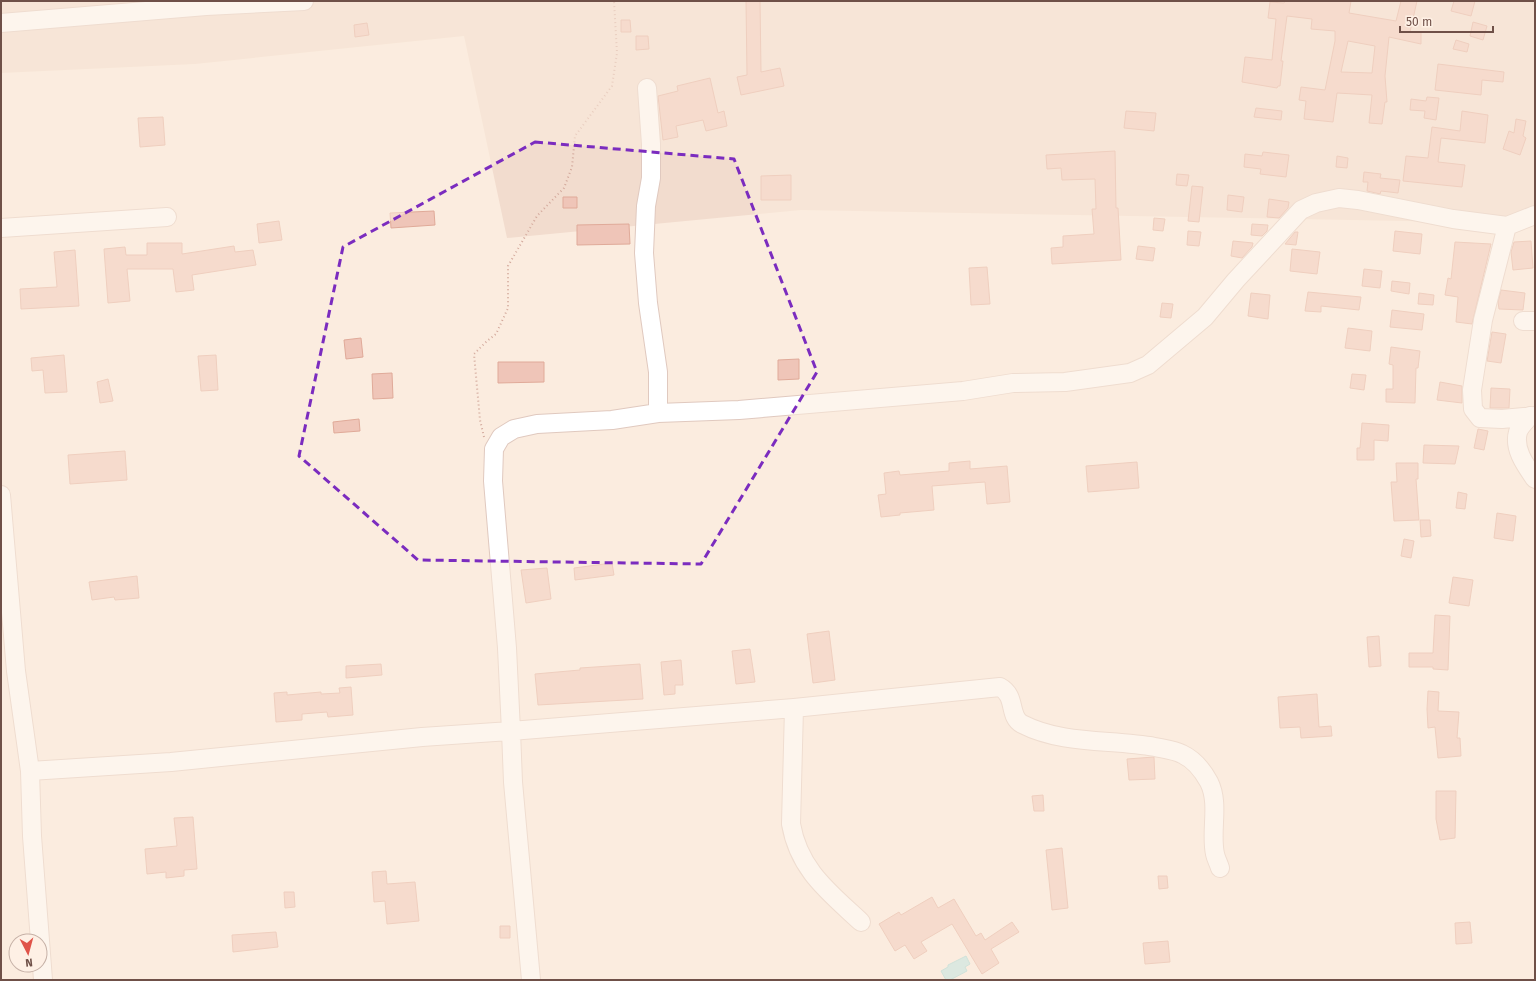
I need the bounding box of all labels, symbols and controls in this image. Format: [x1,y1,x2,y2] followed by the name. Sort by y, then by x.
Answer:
[1400,8,1493,34] scale bar
[1406,15,1432,29] text: 50 m
[8,933,48,973] north arrow
[25,956,33,969] text: N

